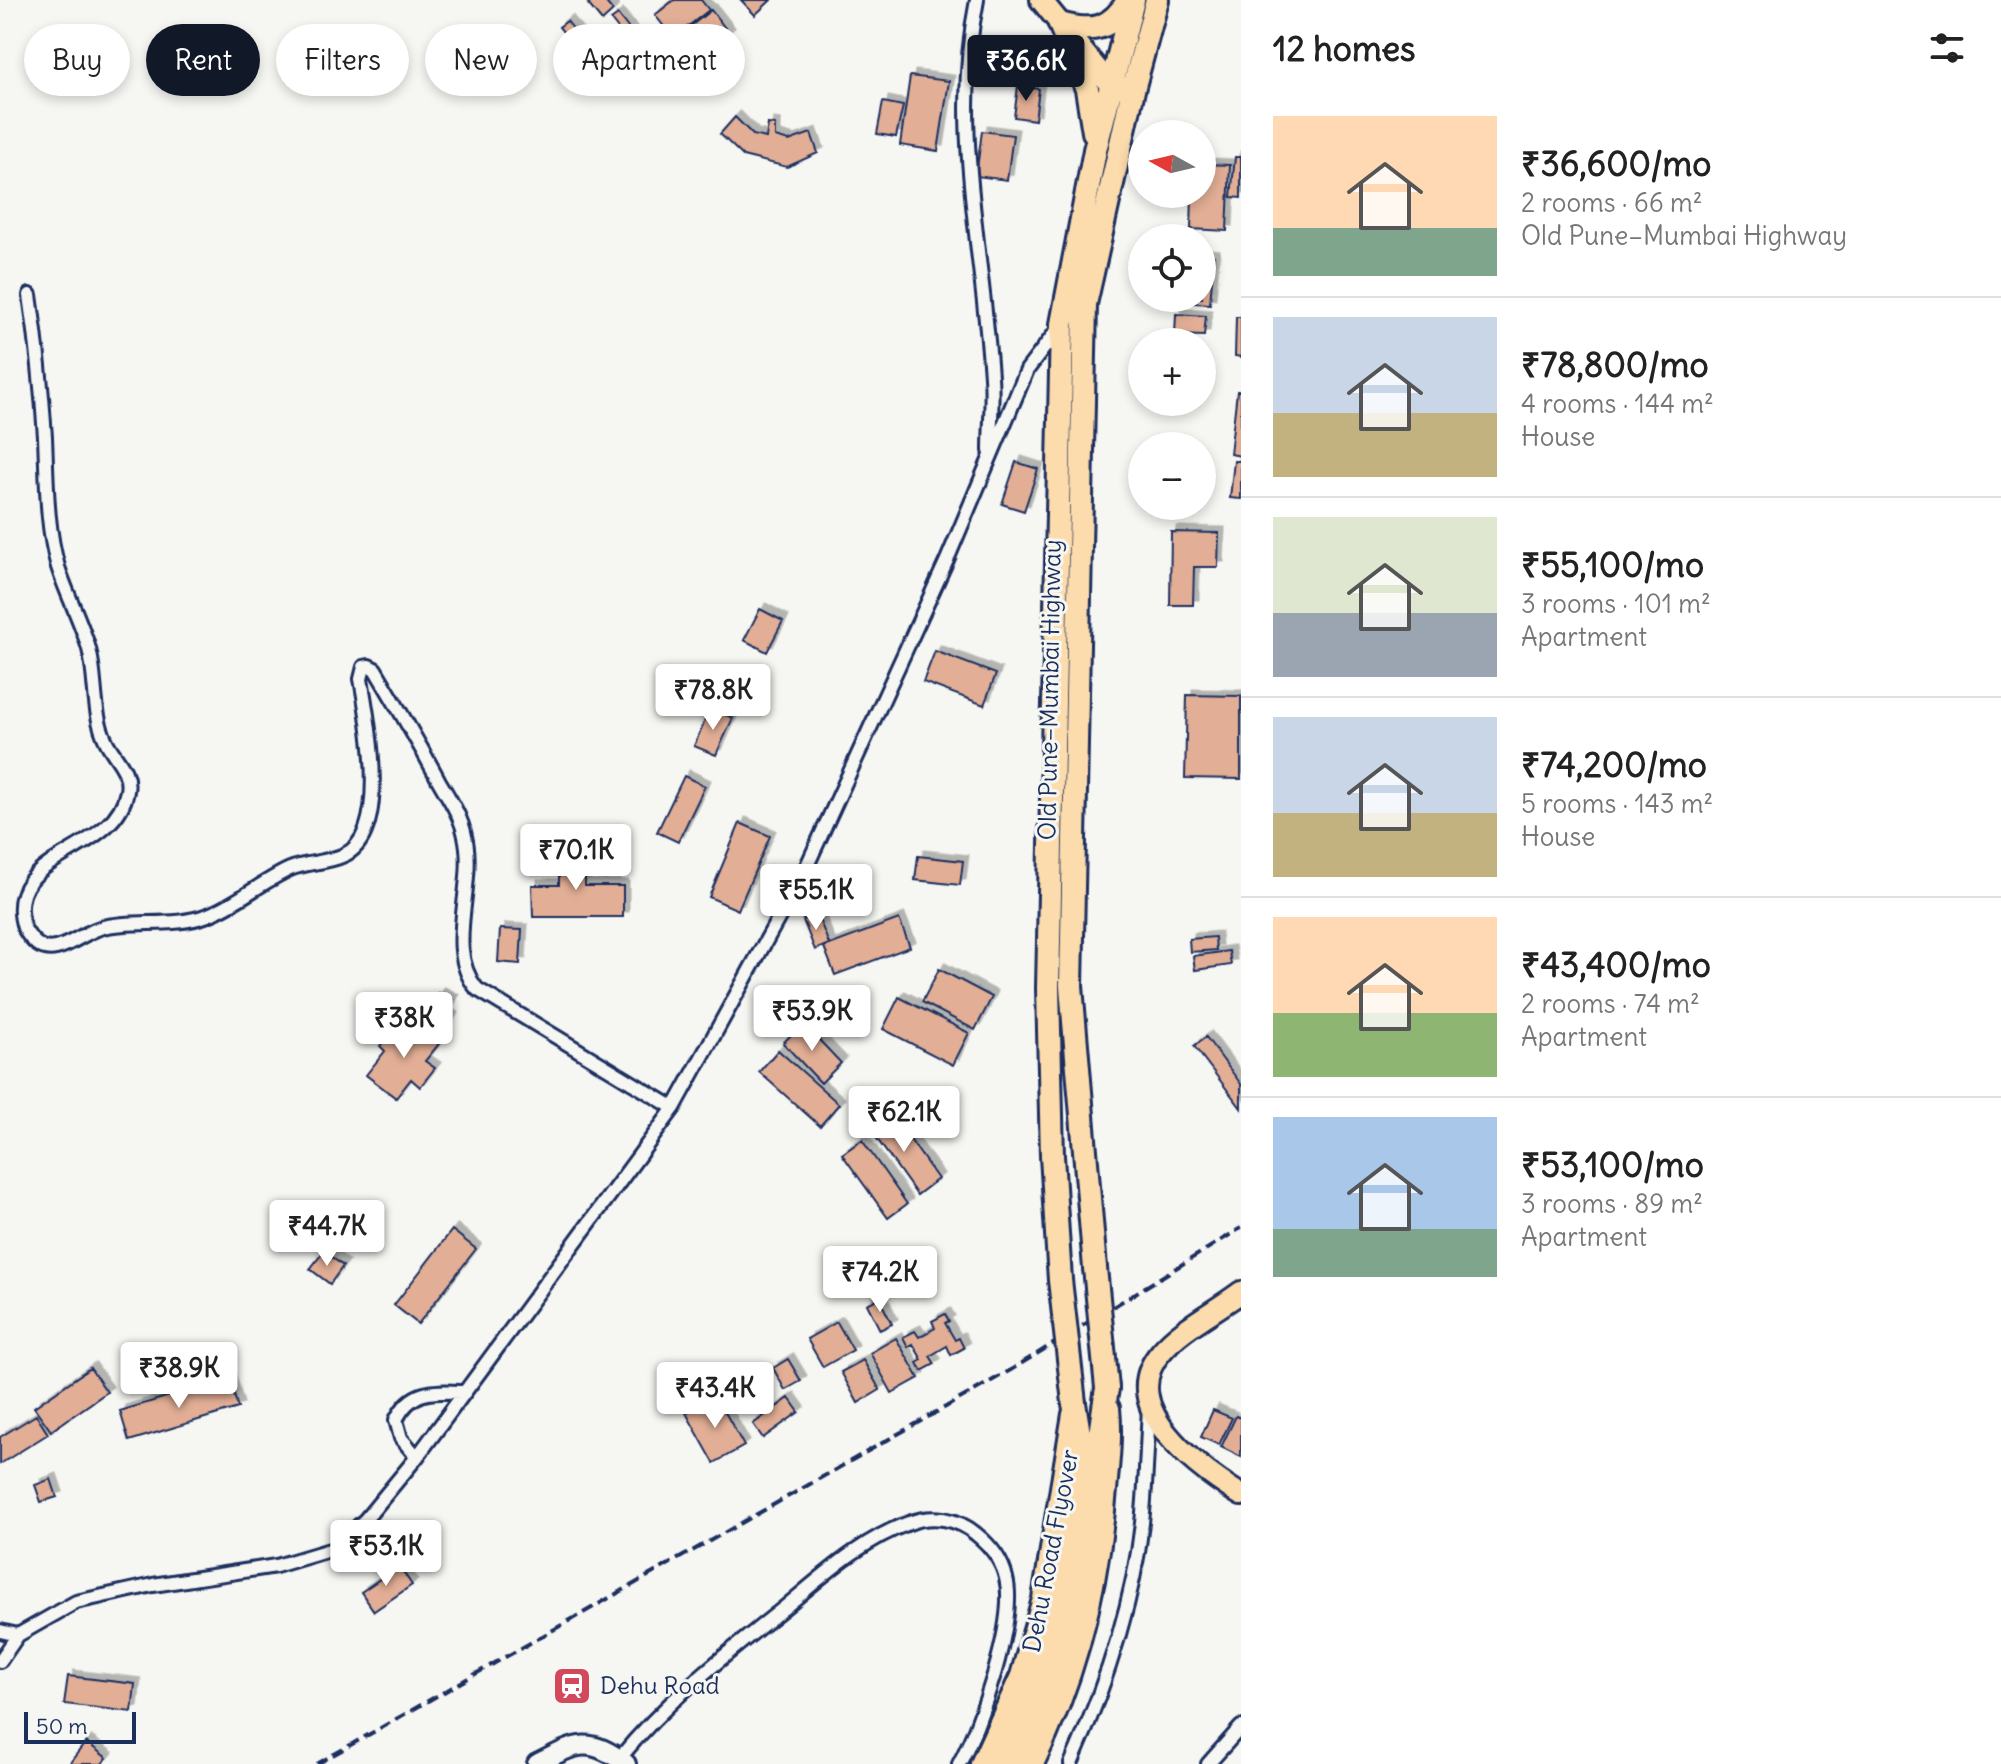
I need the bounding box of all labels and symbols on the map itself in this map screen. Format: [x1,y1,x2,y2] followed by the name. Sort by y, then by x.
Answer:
[961,35,1091,103] pin: ₹36.6K
[1128,120,1216,208] north arrow
[1031,539,1067,841] street label: Old Pune–Mumbai Highway
[648,664,778,732] pin: ₹78.8K
[511,824,641,892] pin: ₹70.1K
[751,864,881,932] pin: ₹55.1K
[747,985,877,1053] pin: ₹53.9K
[357,992,451,1060] pin: ₹38K
[839,1086,969,1154] pin: ₹62.1K
[262,1200,392,1268] pin: ₹44.7K
[815,1246,945,1314] pin: ₹74.2K
[114,1342,244,1410] pin: ₹38.9K
[650,1362,780,1430] pin: ₹43.4K
[1016,1447,1084,1655] street label: Dehu Road Flyover
[321,1520,451,1588] pin: ₹53.1K
[551,1665,593,1707] station icon: Dehu Road
[600,1670,720,1700] place label: Dehu Road
[24,1708,136,1744] scale bar

